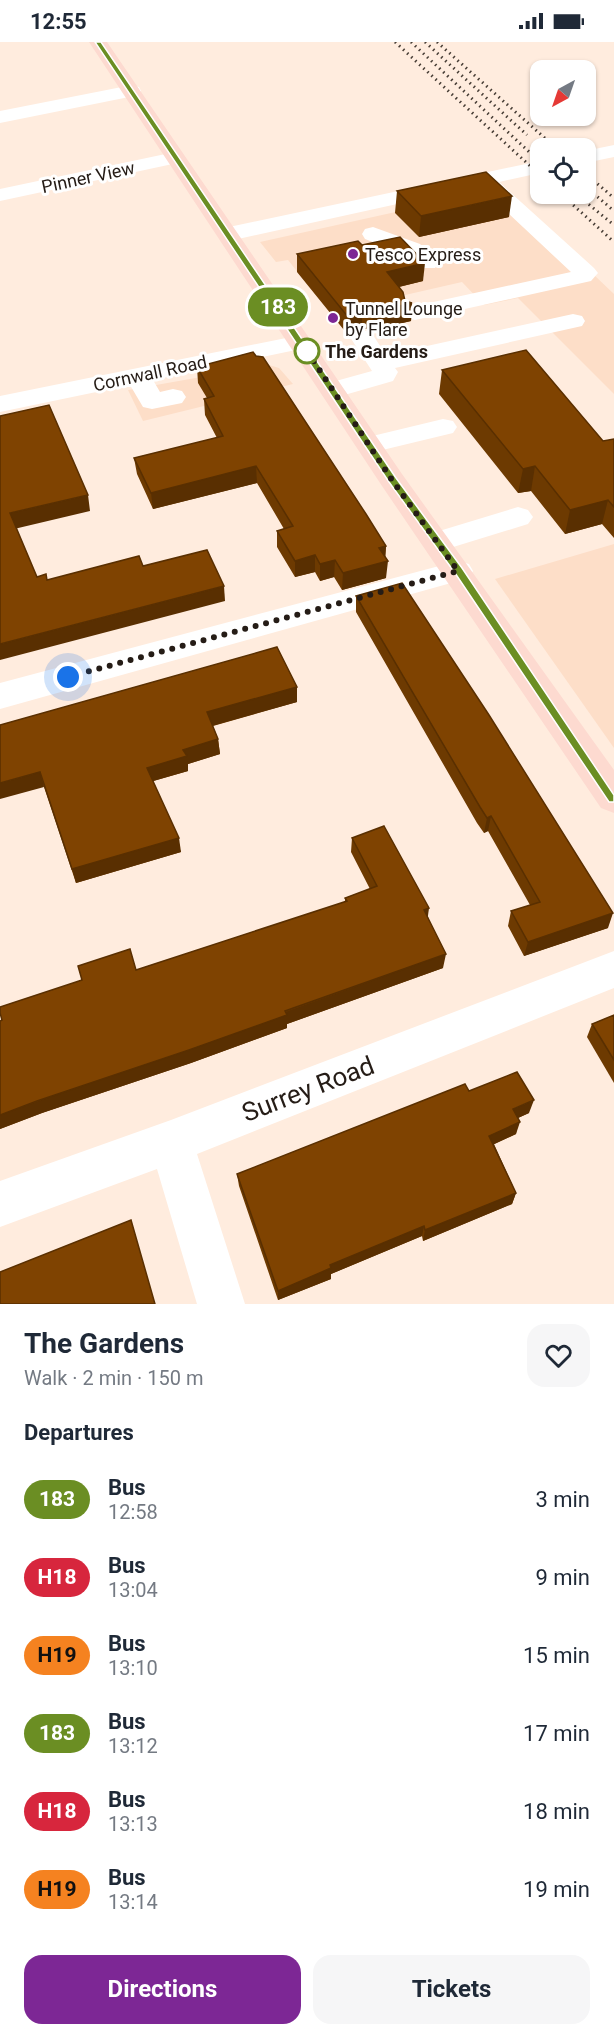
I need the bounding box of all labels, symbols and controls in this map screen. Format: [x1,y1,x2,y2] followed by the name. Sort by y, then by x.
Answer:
[30,9,87,34] text: 12:55
[530,60,596,126] north arrow
[530,60,596,204] map controls
[530,138,596,204] button: locate
[40,157,137,197] street label: Pinner View
[365,244,481,265] place label: Tesco Express
[346,247,360,261] marker: Tesco Express
[244,288,312,326] line badge: 183
[260,295,296,319] text: 183
[345,298,463,340] place label: Tunnel Lounge by Flare
[326,311,340,325] marker: Tunnel Lounge by Flare
[294,338,320,364] marker: The Gardens
[325,341,428,362] place label: The Gardens
[91,351,209,395] street label: Cornwall Road
[53,662,83,692] your location
[238,1050,378,1128] street label: Surrey Road
[527,1324,590,1387] button: heart
[24,1327,184,1360] text: The Gardens
[24,1366,203,1390] text: Walk · 2 min · 150 m
[24,1420,134,1445] text: Departures
[108,1475,146,1500] text: Bus
[39,1487,75,1511] text: 183
[535,1487,590,1512] text: 3 min
[108,1500,158,1524] text: 12:58
[108,1553,146,1578] text: Bus
[38,1565,76,1589] text: H18
[535,1565,590,1590] text: 9 min
[108,1578,158,1602] text: 13:04
[108,1631,146,1656] text: Bus
[38,1643,76,1667] text: H19
[523,1643,590,1668] text: 15 min
[108,1656,158,1680] text: 13:10
[108,1709,146,1734] text: Bus
[39,1721,75,1745] text: 183
[523,1721,590,1746] text: 17 min
[108,1734,158,1758] text: 13:12
[108,1787,146,1812] text: Bus
[38,1799,76,1823] text: H18
[523,1799,590,1824] text: 18 min
[108,1812,158,1836] text: 13:13
[108,1865,146,1890] text: Bus
[38,1877,76,1901] text: H19
[523,1877,590,1902] text: 19 min
[108,1890,158,1914] text: 13:14
[24,1955,301,2024] button: Directions
[313,1955,590,2024] button: Tickets

